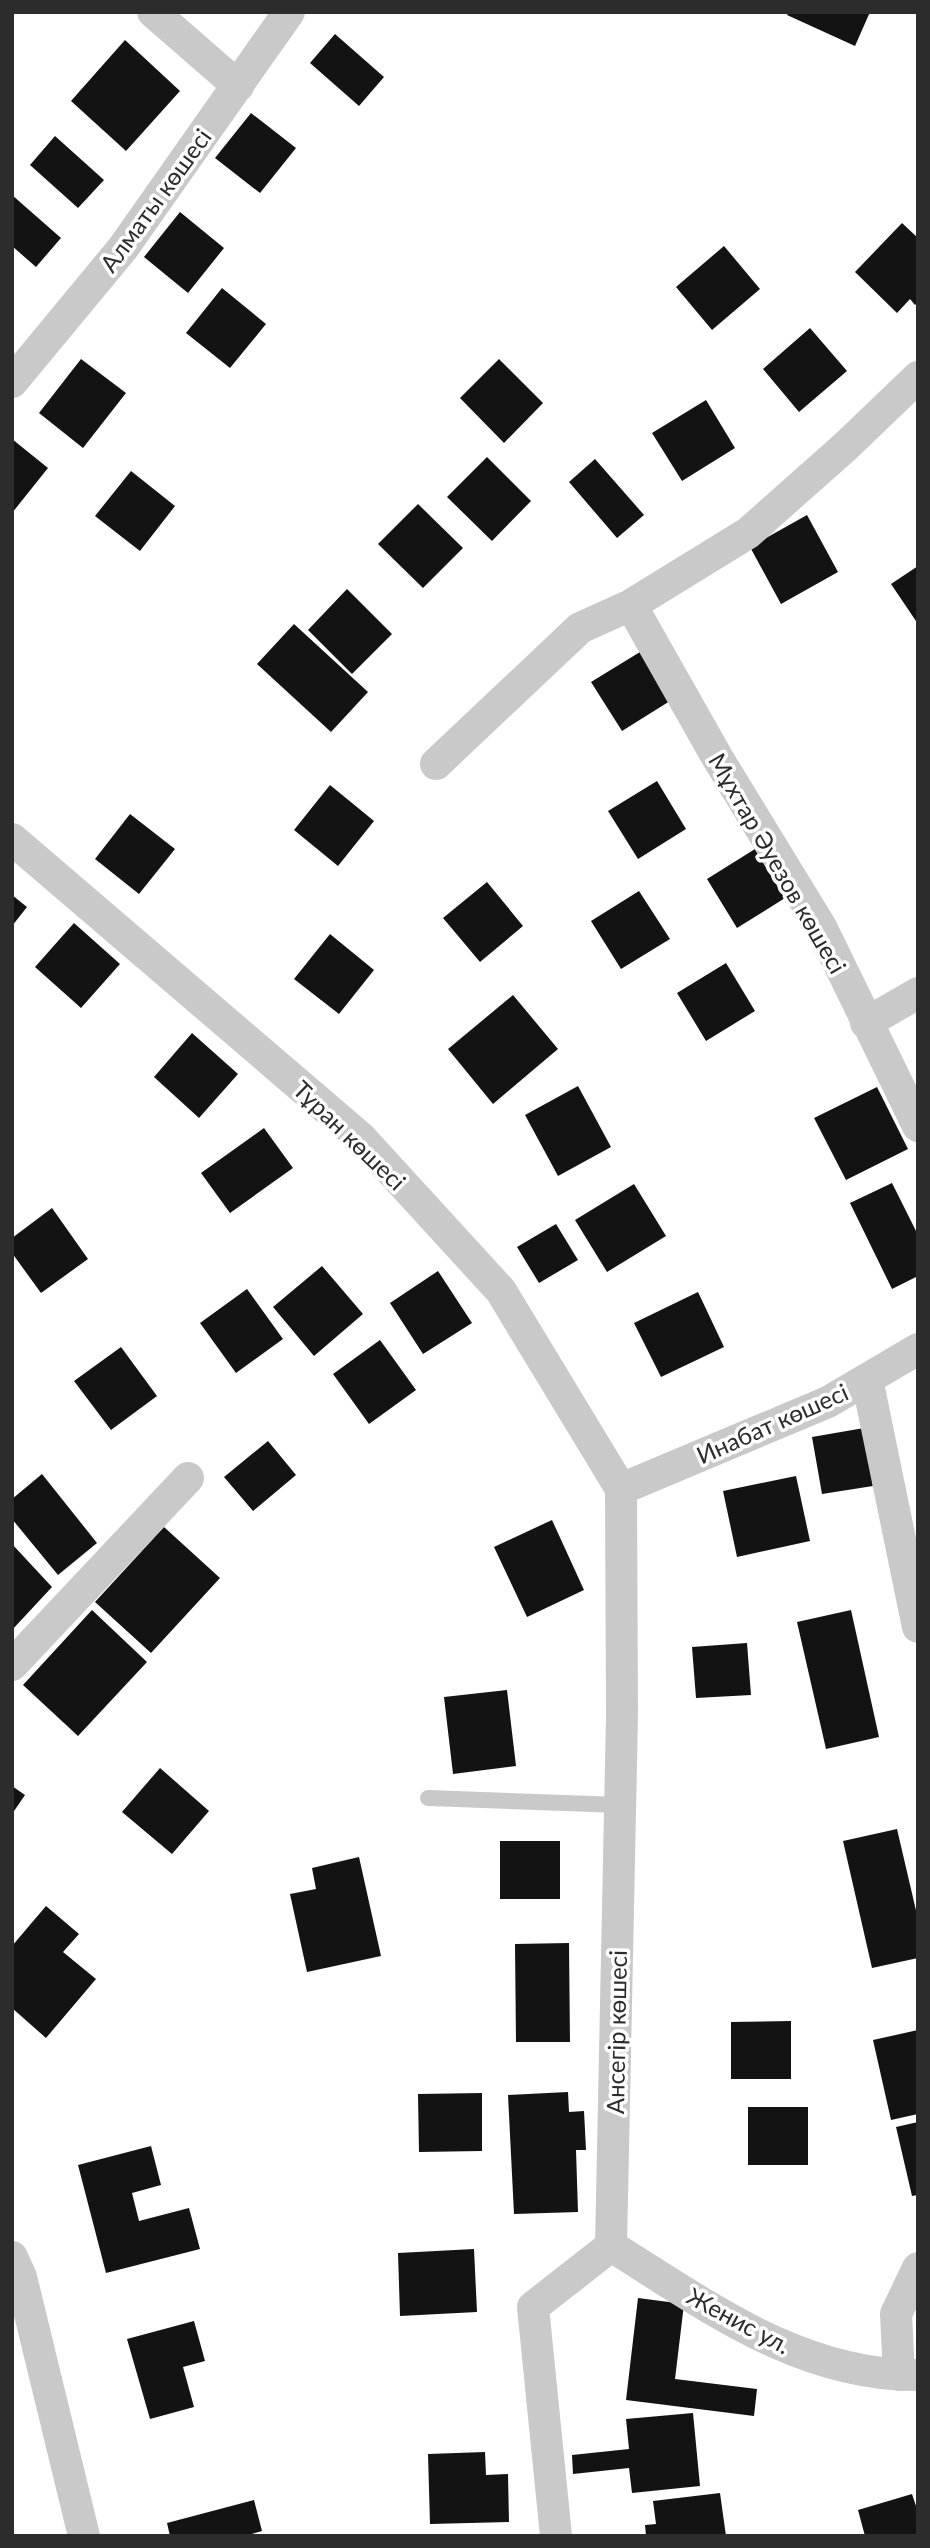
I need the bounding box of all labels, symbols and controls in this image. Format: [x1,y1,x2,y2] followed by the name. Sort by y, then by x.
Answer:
[93,123,217,277] street label: Алматы көшесі
[703,748,853,978] street label: Мұхтар Әуезов көшесі
[288,1074,412,1196] street label: Тұран көшесі
[692,1377,852,1469] street label: Инабат көшесі
[600,1950,632,2114] street label: Ансегір көшесі
[682,2281,796,2359] street label: Женис ул.

